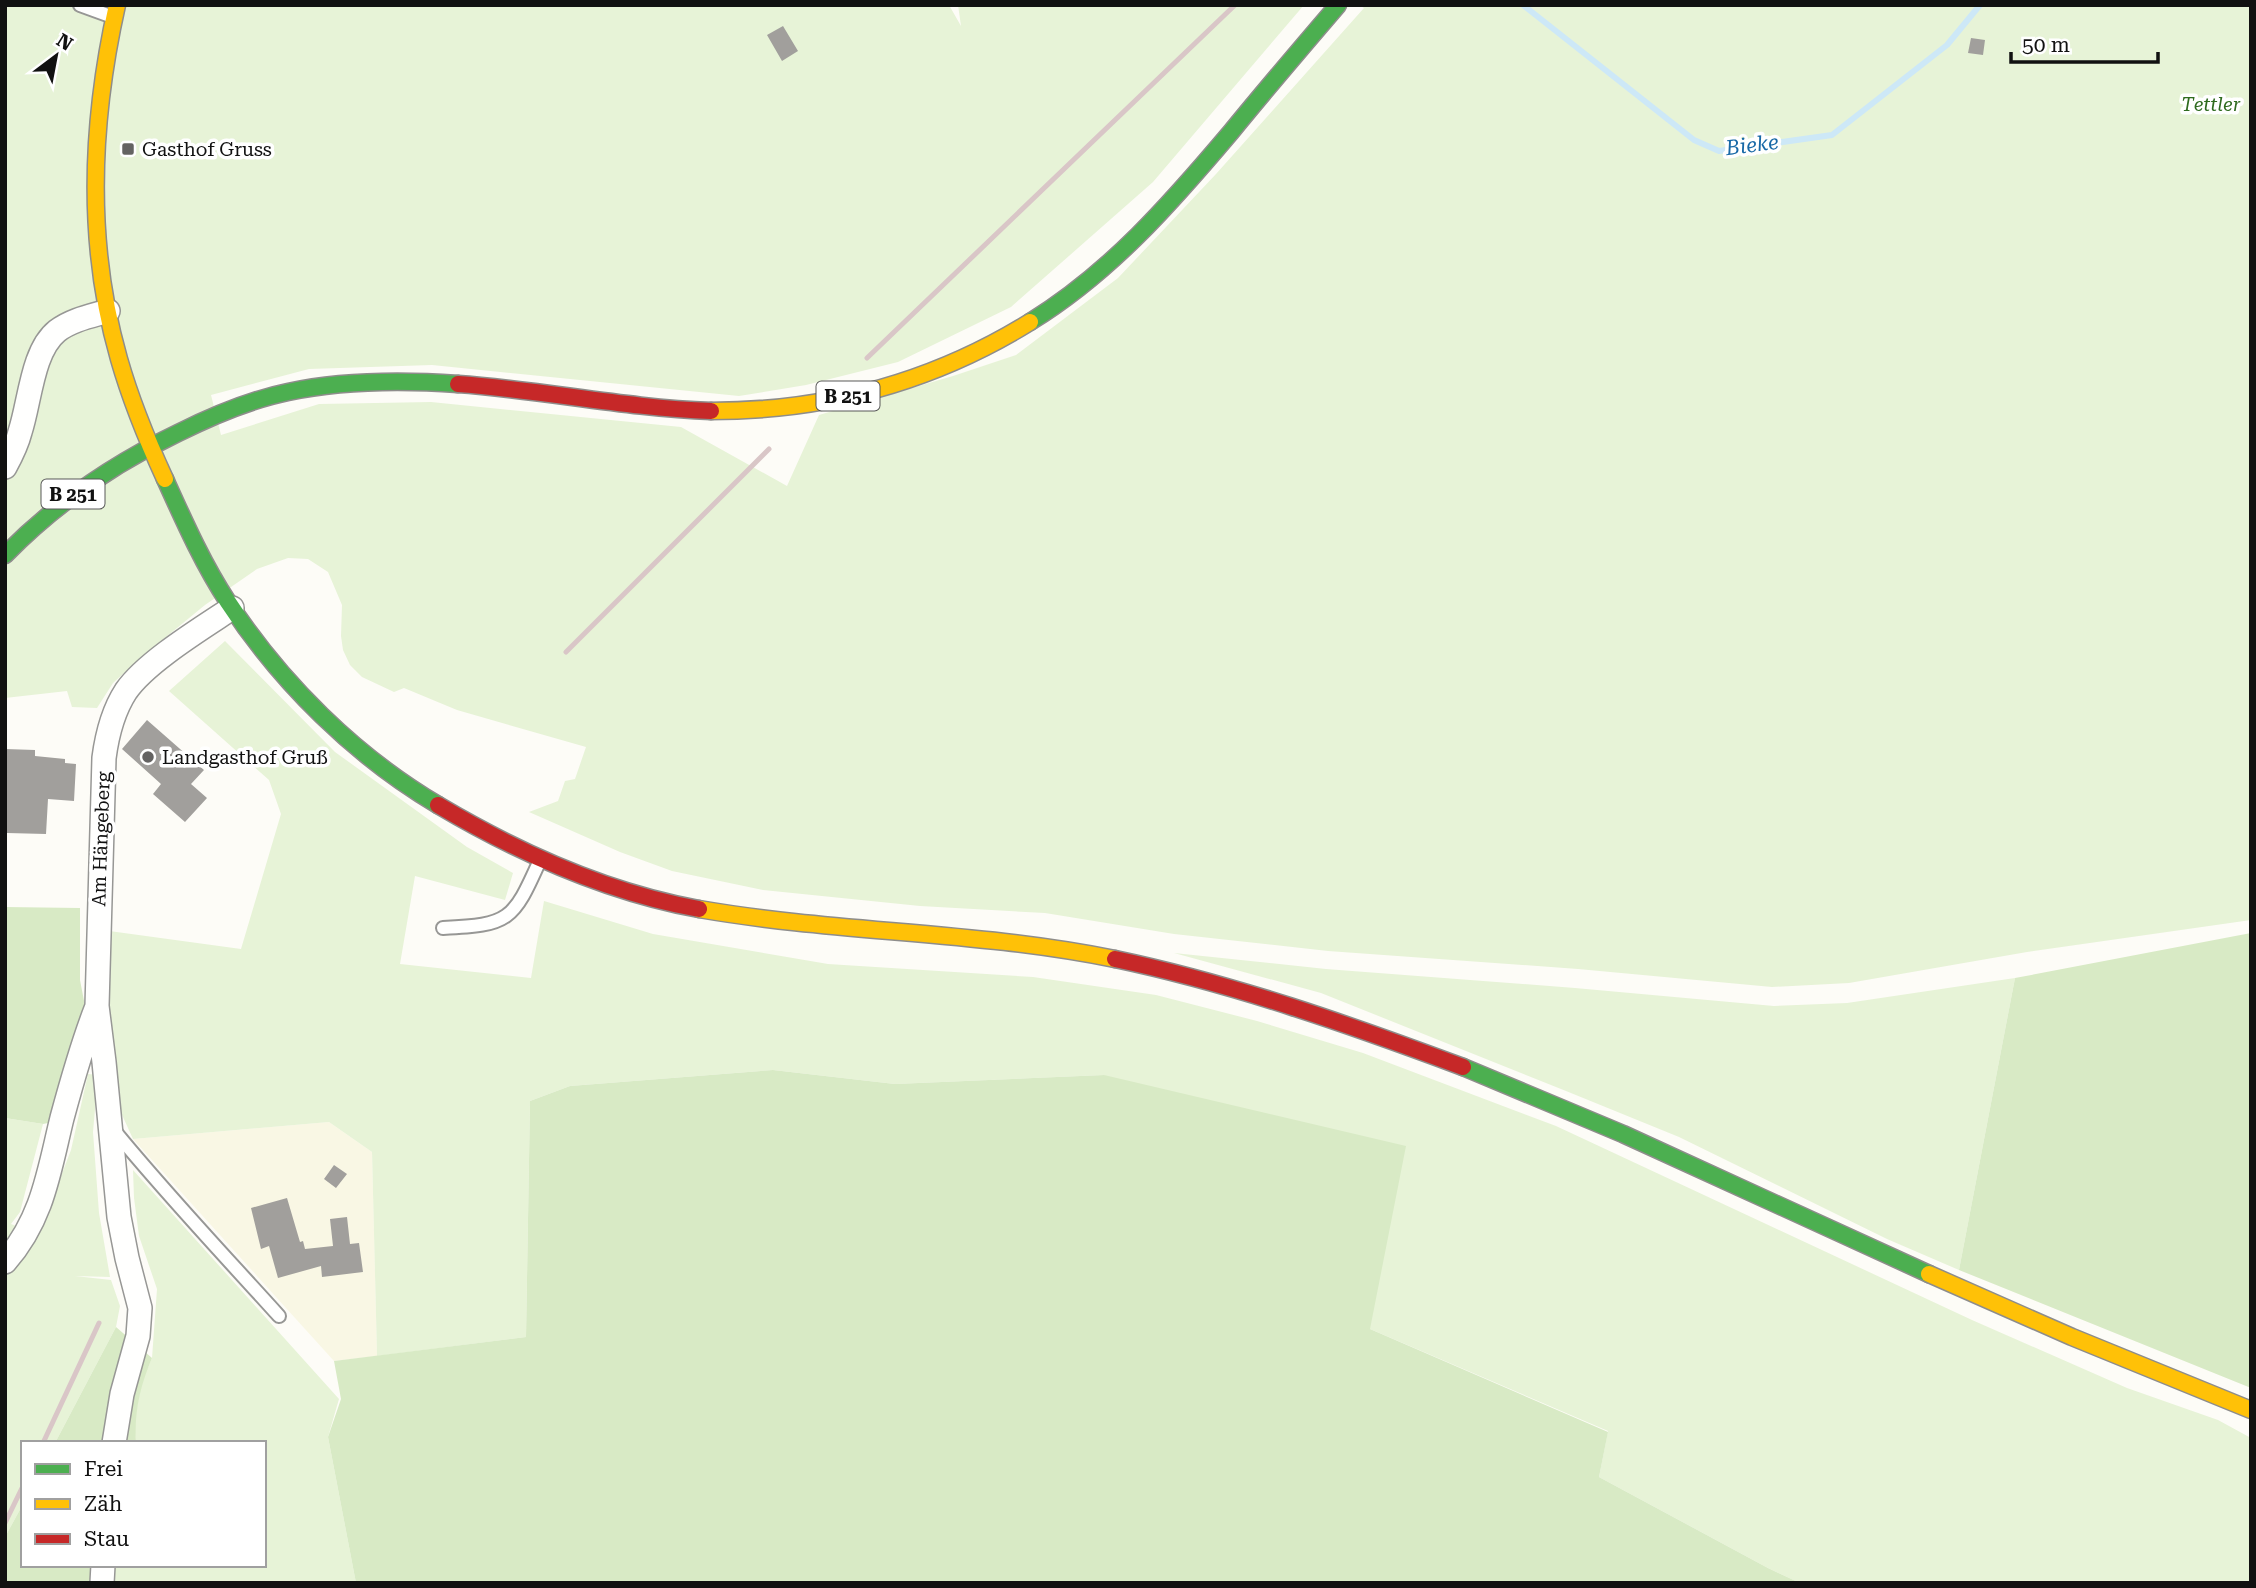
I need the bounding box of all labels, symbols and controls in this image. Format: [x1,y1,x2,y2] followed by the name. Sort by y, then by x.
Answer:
[21,21,91,91] north arrow
[2011,21,2158,65] scale bar
[52,28,77,56] text: N
[2022,33,2070,57] text: 50 m
[2181,93,2241,116] park label: Tettler
[1723,130,1780,160] water label: Bieke
[142,138,272,161] place label: Gasthof Gruss
[120,141,136,157] marker: Gasthof Gruss
[816,382,880,410] road number: B 251
[42,480,104,508] road number: B 251
[162,746,328,769] place label: Landgasthof Gruß
[140,749,156,765] marker: Landgasthof Gruß
[87,771,115,907] street label: Am Hängeberg
[21,1441,266,1567] legend
[84,1457,123,1481] text: Frei
[84,1492,123,1516] text: Zäh
[84,1527,129,1551] text: Stau

